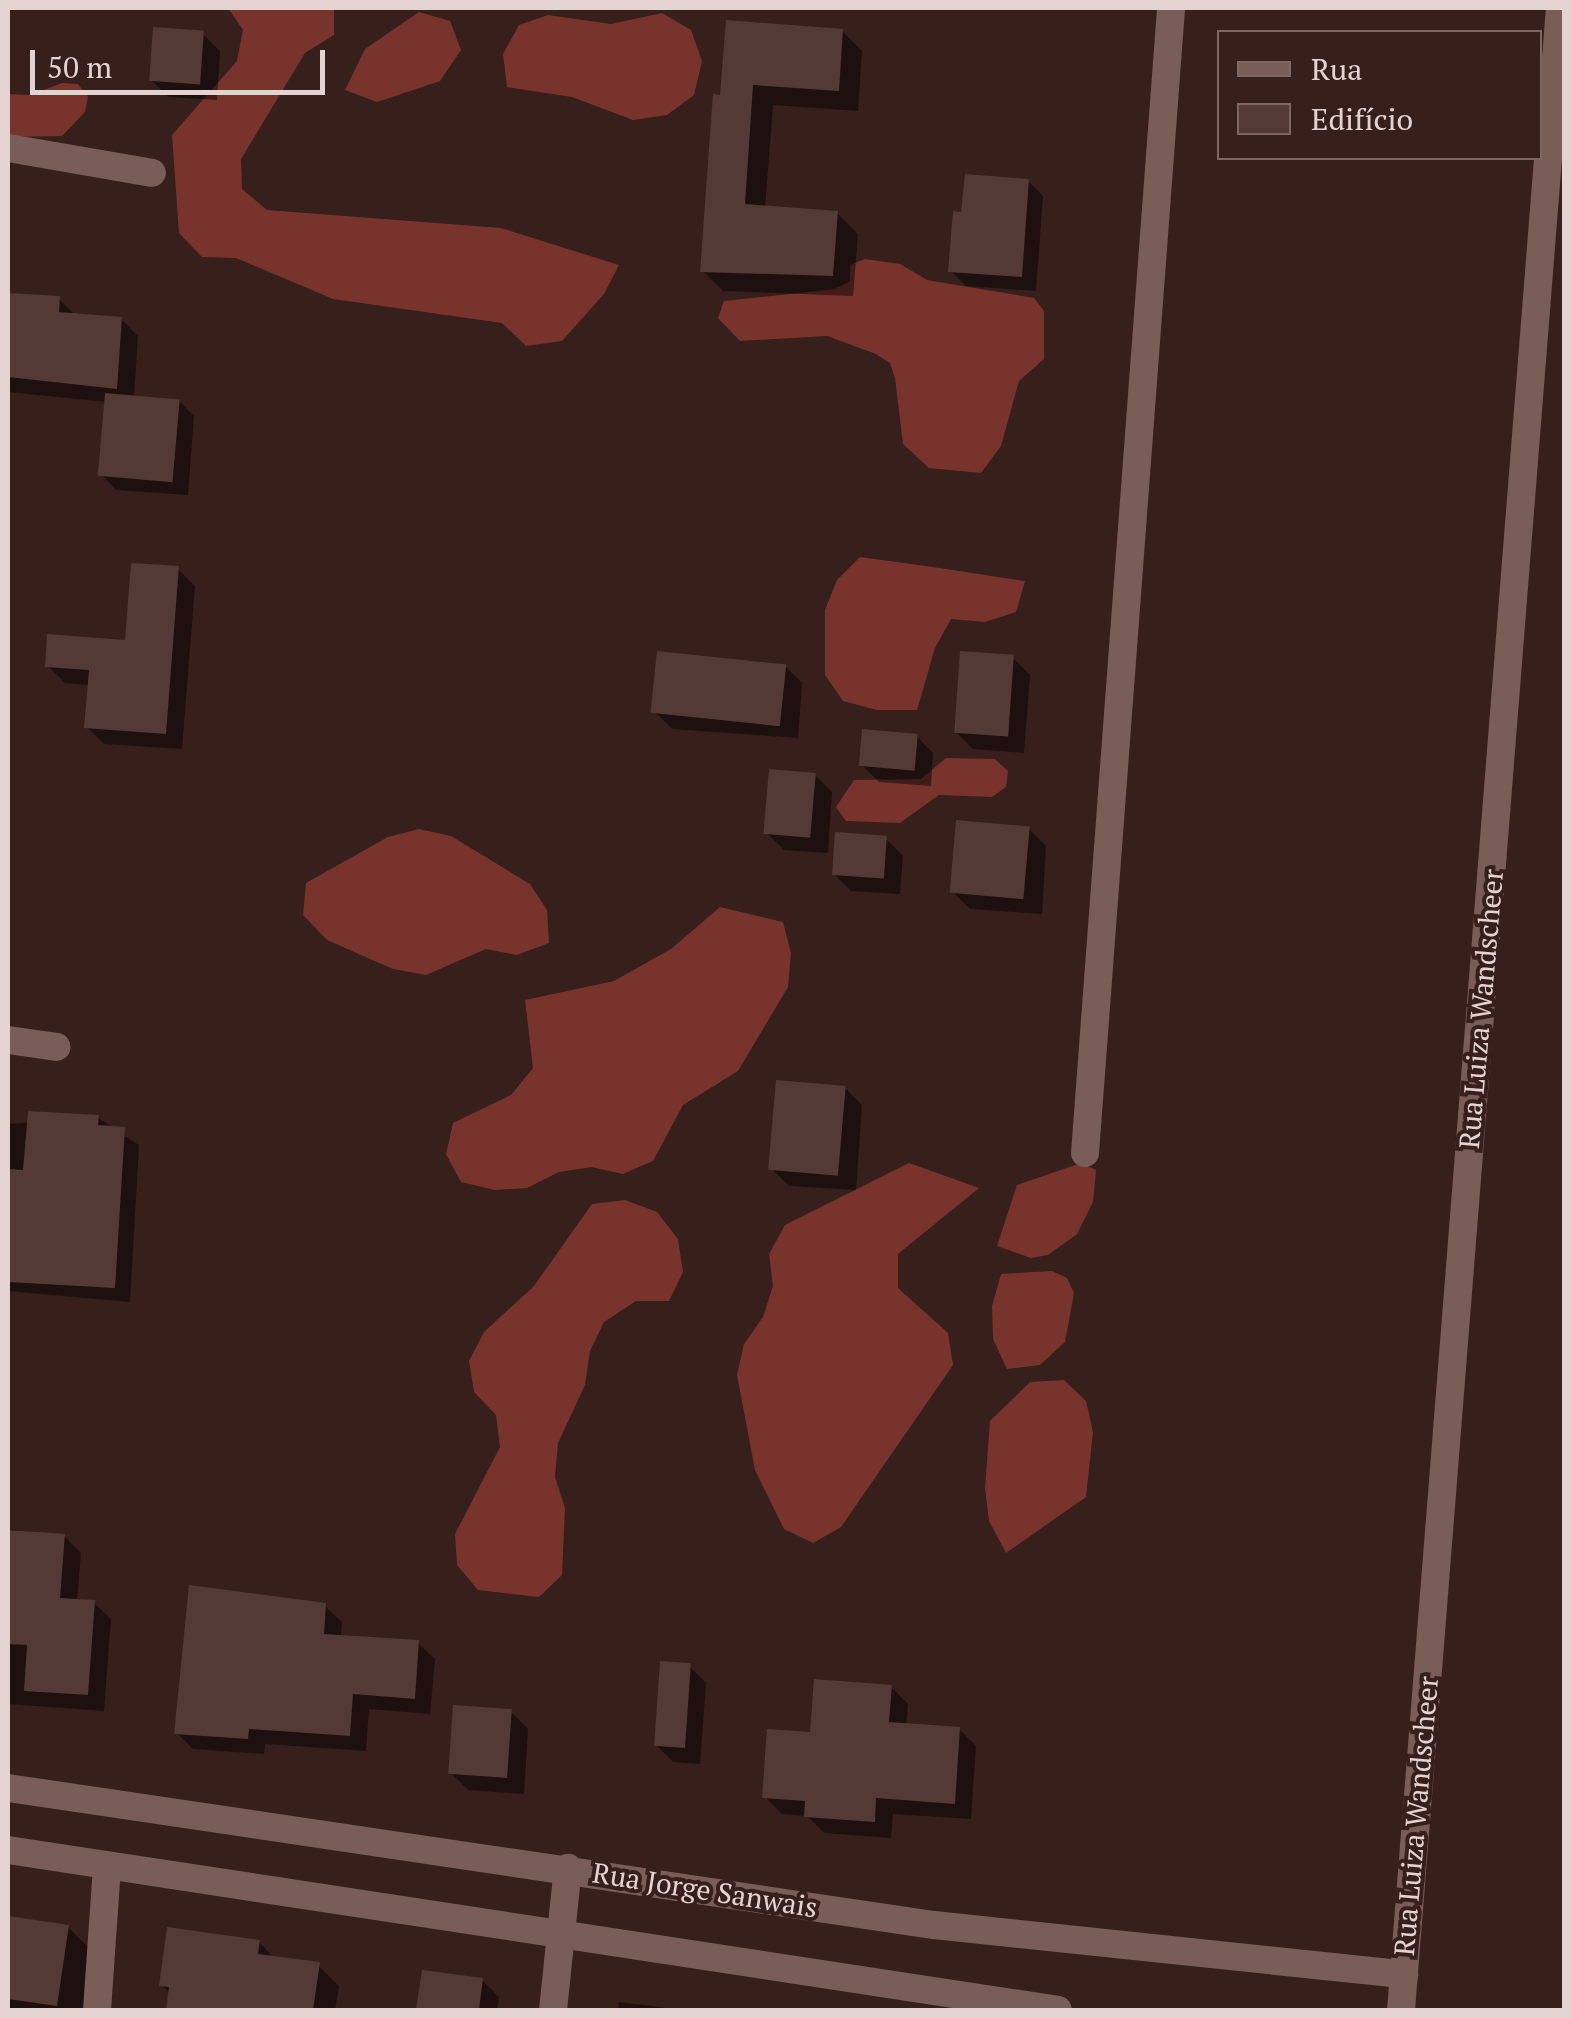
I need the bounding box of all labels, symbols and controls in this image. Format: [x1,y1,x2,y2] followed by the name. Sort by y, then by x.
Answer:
[35,30,330,92] scale bar
[1217,30,1542,160] legend
[47,47,112,87] text: 50 m
[1311,49,1362,89] text: Rua
[1311,99,1413,139] text: Edifício
[1452,868,1510,1150] street label: Rua Luiza Wandscheer
[1387,1675,1445,1957] street label: Rua Luiza Wandscheer
[590,1856,820,1924] street label: Rua Jorge Sanwais

